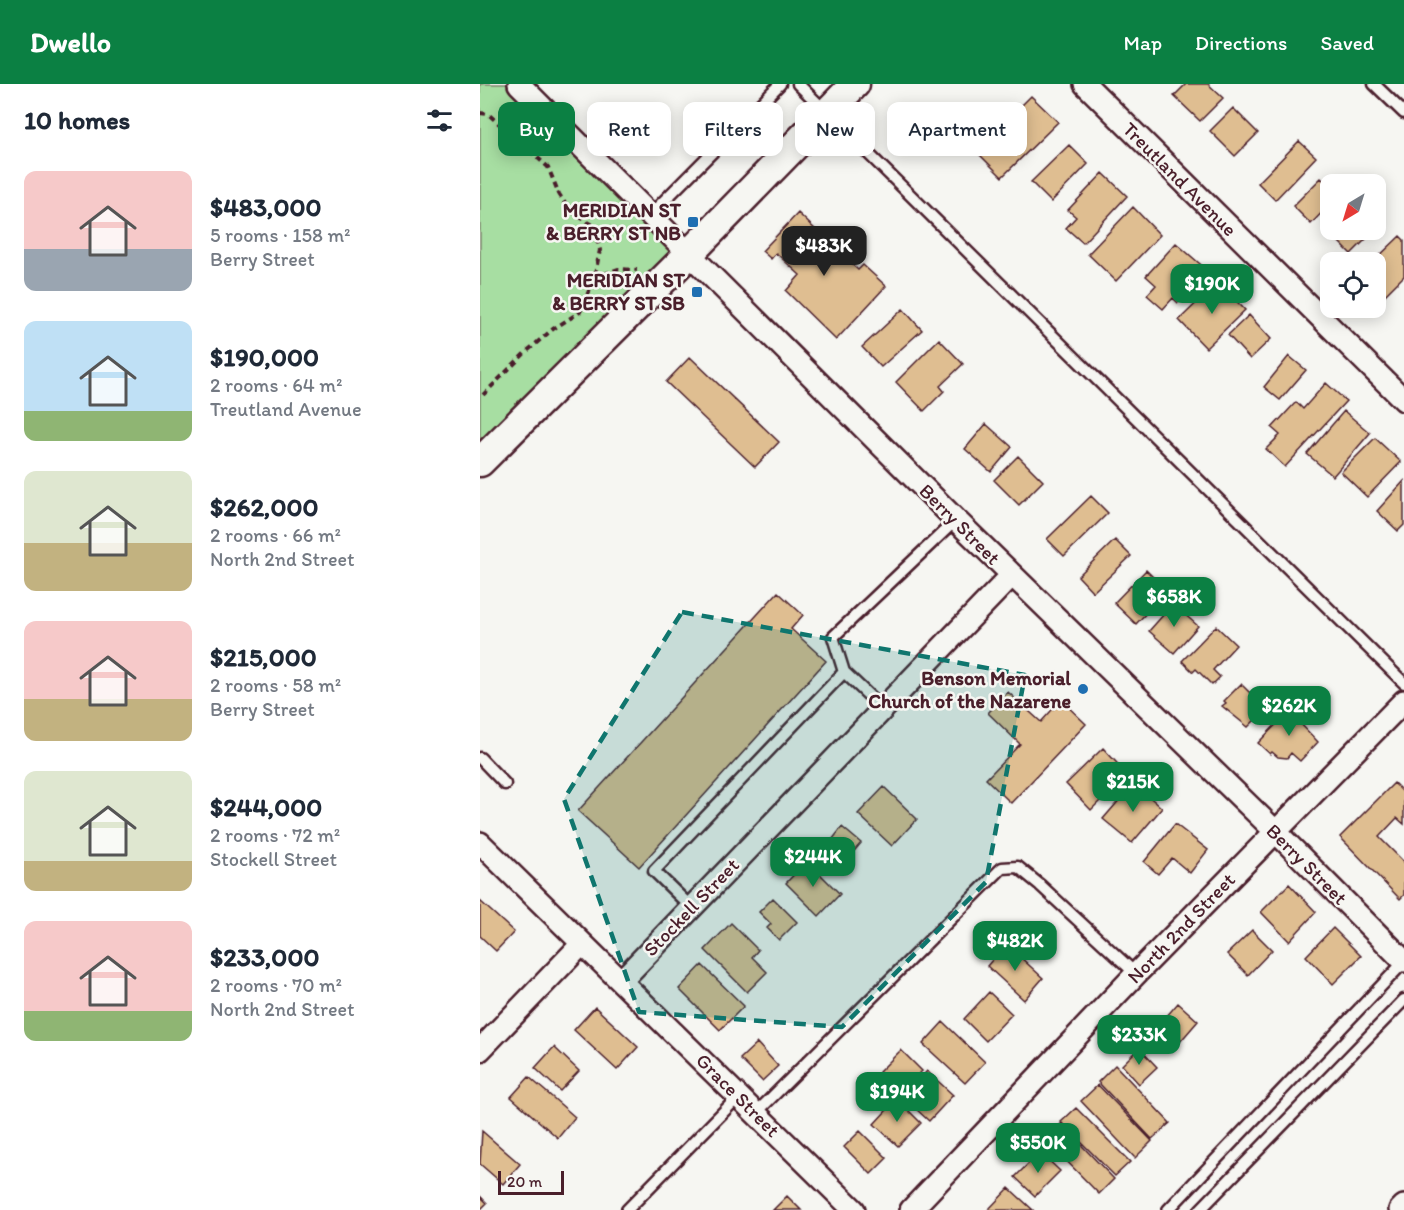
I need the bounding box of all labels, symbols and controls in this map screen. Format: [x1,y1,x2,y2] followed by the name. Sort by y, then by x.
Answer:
[30,25,111,59] text: Dwello
[1124,30,1162,55] text: Map
[1195,30,1287,55] text: Directions
[1320,30,1374,55] text: Saved
[498,102,575,156] chip: Buy
[587,102,671,156] chip: Rent
[683,102,783,156] chip: Filters
[795,102,875,156] chip: New
[887,102,1027,156] chip: Apartment
[24,104,130,136] text: 10 homes
[423,104,456,137] icon: filters
[1118,117,1242,241] street label: Treutland Avenue
[1320,174,1386,240] north arrow
[1320,174,1386,318] map controls
[210,191,321,223] text: $483,000
[72,195,144,267] icon: home
[546,198,682,245] place label: MERIDIAN ST & BERRY ST NB
[686,215,700,229] marker: MERIDIAN ST & BERRY ST NB
[210,223,351,247] text: 5 rooms · 158 m²
[782,226,866,277] pin: $483K
[796,233,852,257] text: $483K
[210,247,315,271] text: Berry Street
[1320,252,1386,318] button: locate
[1170,264,1254,315] pin: $190K
[552,268,686,315] place label: MERIDIAN ST & BERRY ST SB
[1185,271,1239,295] text: $190K
[690,285,704,299] marker: MERIDIAN ST & BERRY ST SB
[210,341,319,373] text: $190,000
[72,345,144,417] icon: home
[210,373,342,397] text: 2 rooms · 64 m²
[210,397,362,421] text: Treutland Avenue
[914,478,1006,570] street label: Berry Street
[210,491,319,523] text: $262,000
[72,495,144,567] icon: home
[210,523,341,547] text: 2 rooms · 66 m²
[210,547,355,571] text: North 2nd Street
[1132,577,1216,628] pin: $658K
[1147,584,1201,608] text: $658K
[210,641,317,673] text: $215,000
[72,645,144,717] icon: home
[868,666,1071,713] place label: Benson Memorial Church of the Nazarene
[210,673,341,697] text: 2 rooms · 58 m²
[1076,682,1090,696] marker: Benson Memorial Church of the Nazarene
[1247,686,1331,737] pin: $262K
[1262,693,1316,717] text: $262K
[210,697,315,721] text: Berry Street
[1091,762,1175,813] pin: $215K
[1106,769,1160,793] text: $215K
[210,791,322,823] text: $244,000
[72,795,144,867] icon: home
[1261,818,1353,910] street label: Berry Street
[210,823,340,847] text: 2 rooms · 72 m²
[771,837,855,888] pin: $244K
[784,844,842,868] text: $244K
[210,847,337,871] text: Stockell Street
[638,853,744,961] street label: Stockell Street
[1122,867,1240,988] street label: North 2nd Street
[973,921,1057,972] pin: $482K
[987,928,1043,952] text: $482K
[210,941,319,973] text: $233,000
[72,945,144,1017] icon: home
[210,973,342,997] text: 2 rooms · 70 m²
[210,997,355,1021] text: North 2nd Street
[1097,1015,1181,1066] pin: $233K
[1111,1022,1167,1046] text: $233K
[691,1048,785,1142] street label: Grace Street
[855,1072,939,1123] pin: $194K
[870,1079,924,1103] text: $194K
[996,1123,1080,1174] pin: $550K
[1010,1130,1066,1154] text: $550K
[498,1168,564,1196] scale bar
[507,1172,542,1191] text: 20 m

